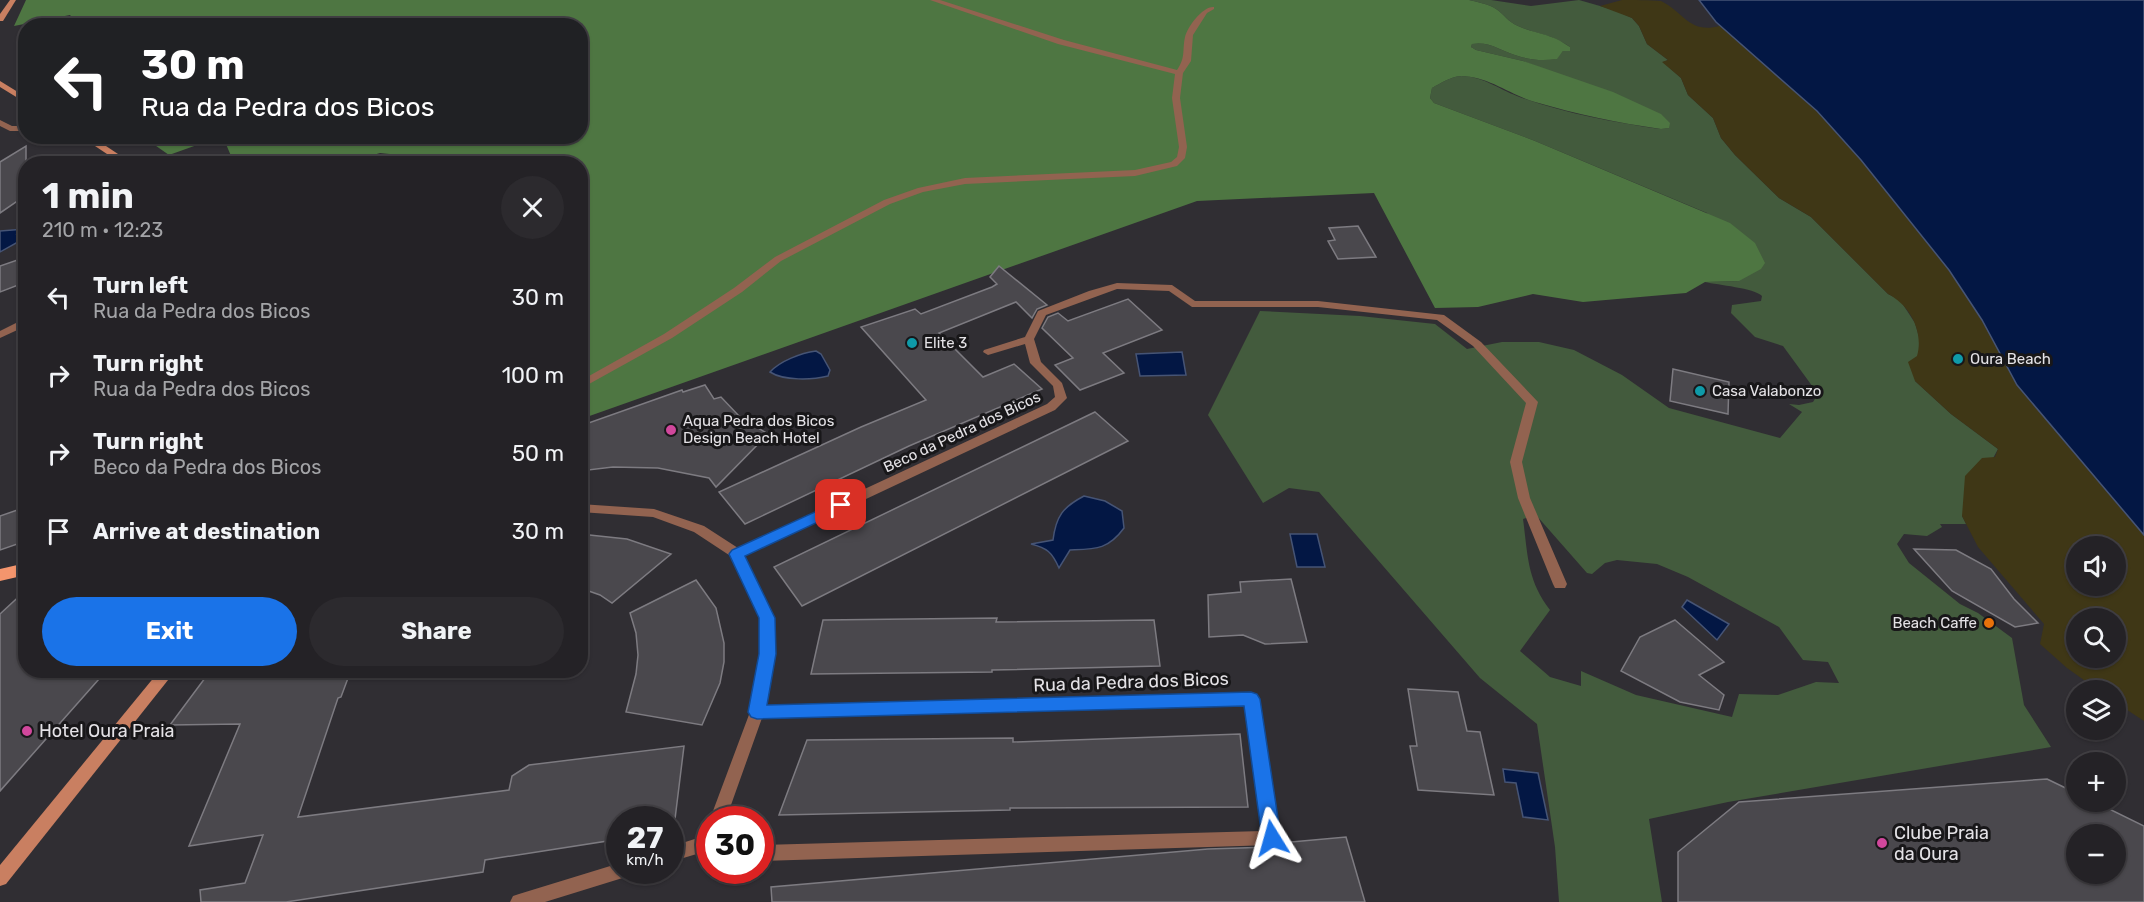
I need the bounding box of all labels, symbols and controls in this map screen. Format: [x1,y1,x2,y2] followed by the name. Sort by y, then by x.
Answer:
[141,40,245,90] text: 30 m
[42,42,120,120] icon: left
[141,91,435,123] text: Rua da Pedra dos Bicos
[42,174,134,217] text: 1 min
[501,176,564,239] button: close
[42,218,163,242] text: 210 m · 12:23
[93,272,188,299] text: Turn left
[42,281,75,314] icon: left
[512,284,564,311] text: 30 m
[93,299,311,323] text: Rua da Pedra dos Bicos
[924,334,967,352] place label: Elite 3
[905,336,919,350] marker: Elite 3
[93,350,203,377] text: Turn right
[1970,350,2051,368] place label: Oura Beach
[1951,352,1965,366] marker: Oura Beach
[42,359,75,392] icon: right
[502,362,564,389] text: 100 m
[93,377,311,401] text: Rua da Pedra dos Bicos
[1712,382,1821,400] place label: Casa Valabonzo
[1693,384,1707,398] marker: Casa Valabonzo
[881,388,1044,476] street label: Beco da Pedra dos Bicos
[683,412,835,447] place label: Aqua Pedra dos Bicos Design Beach Hotel
[664,423,678,437] marker: Aqua Pedra dos Bicos Design Beach Hotel
[93,428,203,455] text: Turn right
[42,437,75,470] icon: right
[512,440,564,467] text: 50 m
[93,455,321,479] text: Beco da Pedra dos Bicos
[815,479,866,530] pin
[824,488,857,521] icon: arrive
[42,515,75,548] icon: arrive
[93,518,320,545] text: Arrive at destination
[512,518,564,545] text: 30 m
[2066,536,2126,884] map controls
[2066,536,2126,596] button: sound
[42,597,297,666] button: Exit
[309,597,564,666] button: Share
[2066,608,2126,668] button: search
[1892,614,1977,632] place label: Beach Caffe
[1982,616,1996,630] marker: Beach Caffe
[1033,668,1229,696] street label: Rua da Pedra dos Bicos
[2066,680,2126,740] button: layers
[39,720,175,742] place label: Hotel Oura Praia
[20,724,34,738] marker: Hotel Oura Praia
[2066,752,2126,812] button: +
[696,806,774,884] speed limit sign: 30
[1240,806,1304,870] position arrow
[627,820,663,856] text: 27
[1894,822,1989,865] place label: Clube Praia da Oura
[2066,824,2126,884] button: −
[1875,836,1889,850] marker: Clube Praia da Oura
[626,851,664,869] text: km/h

